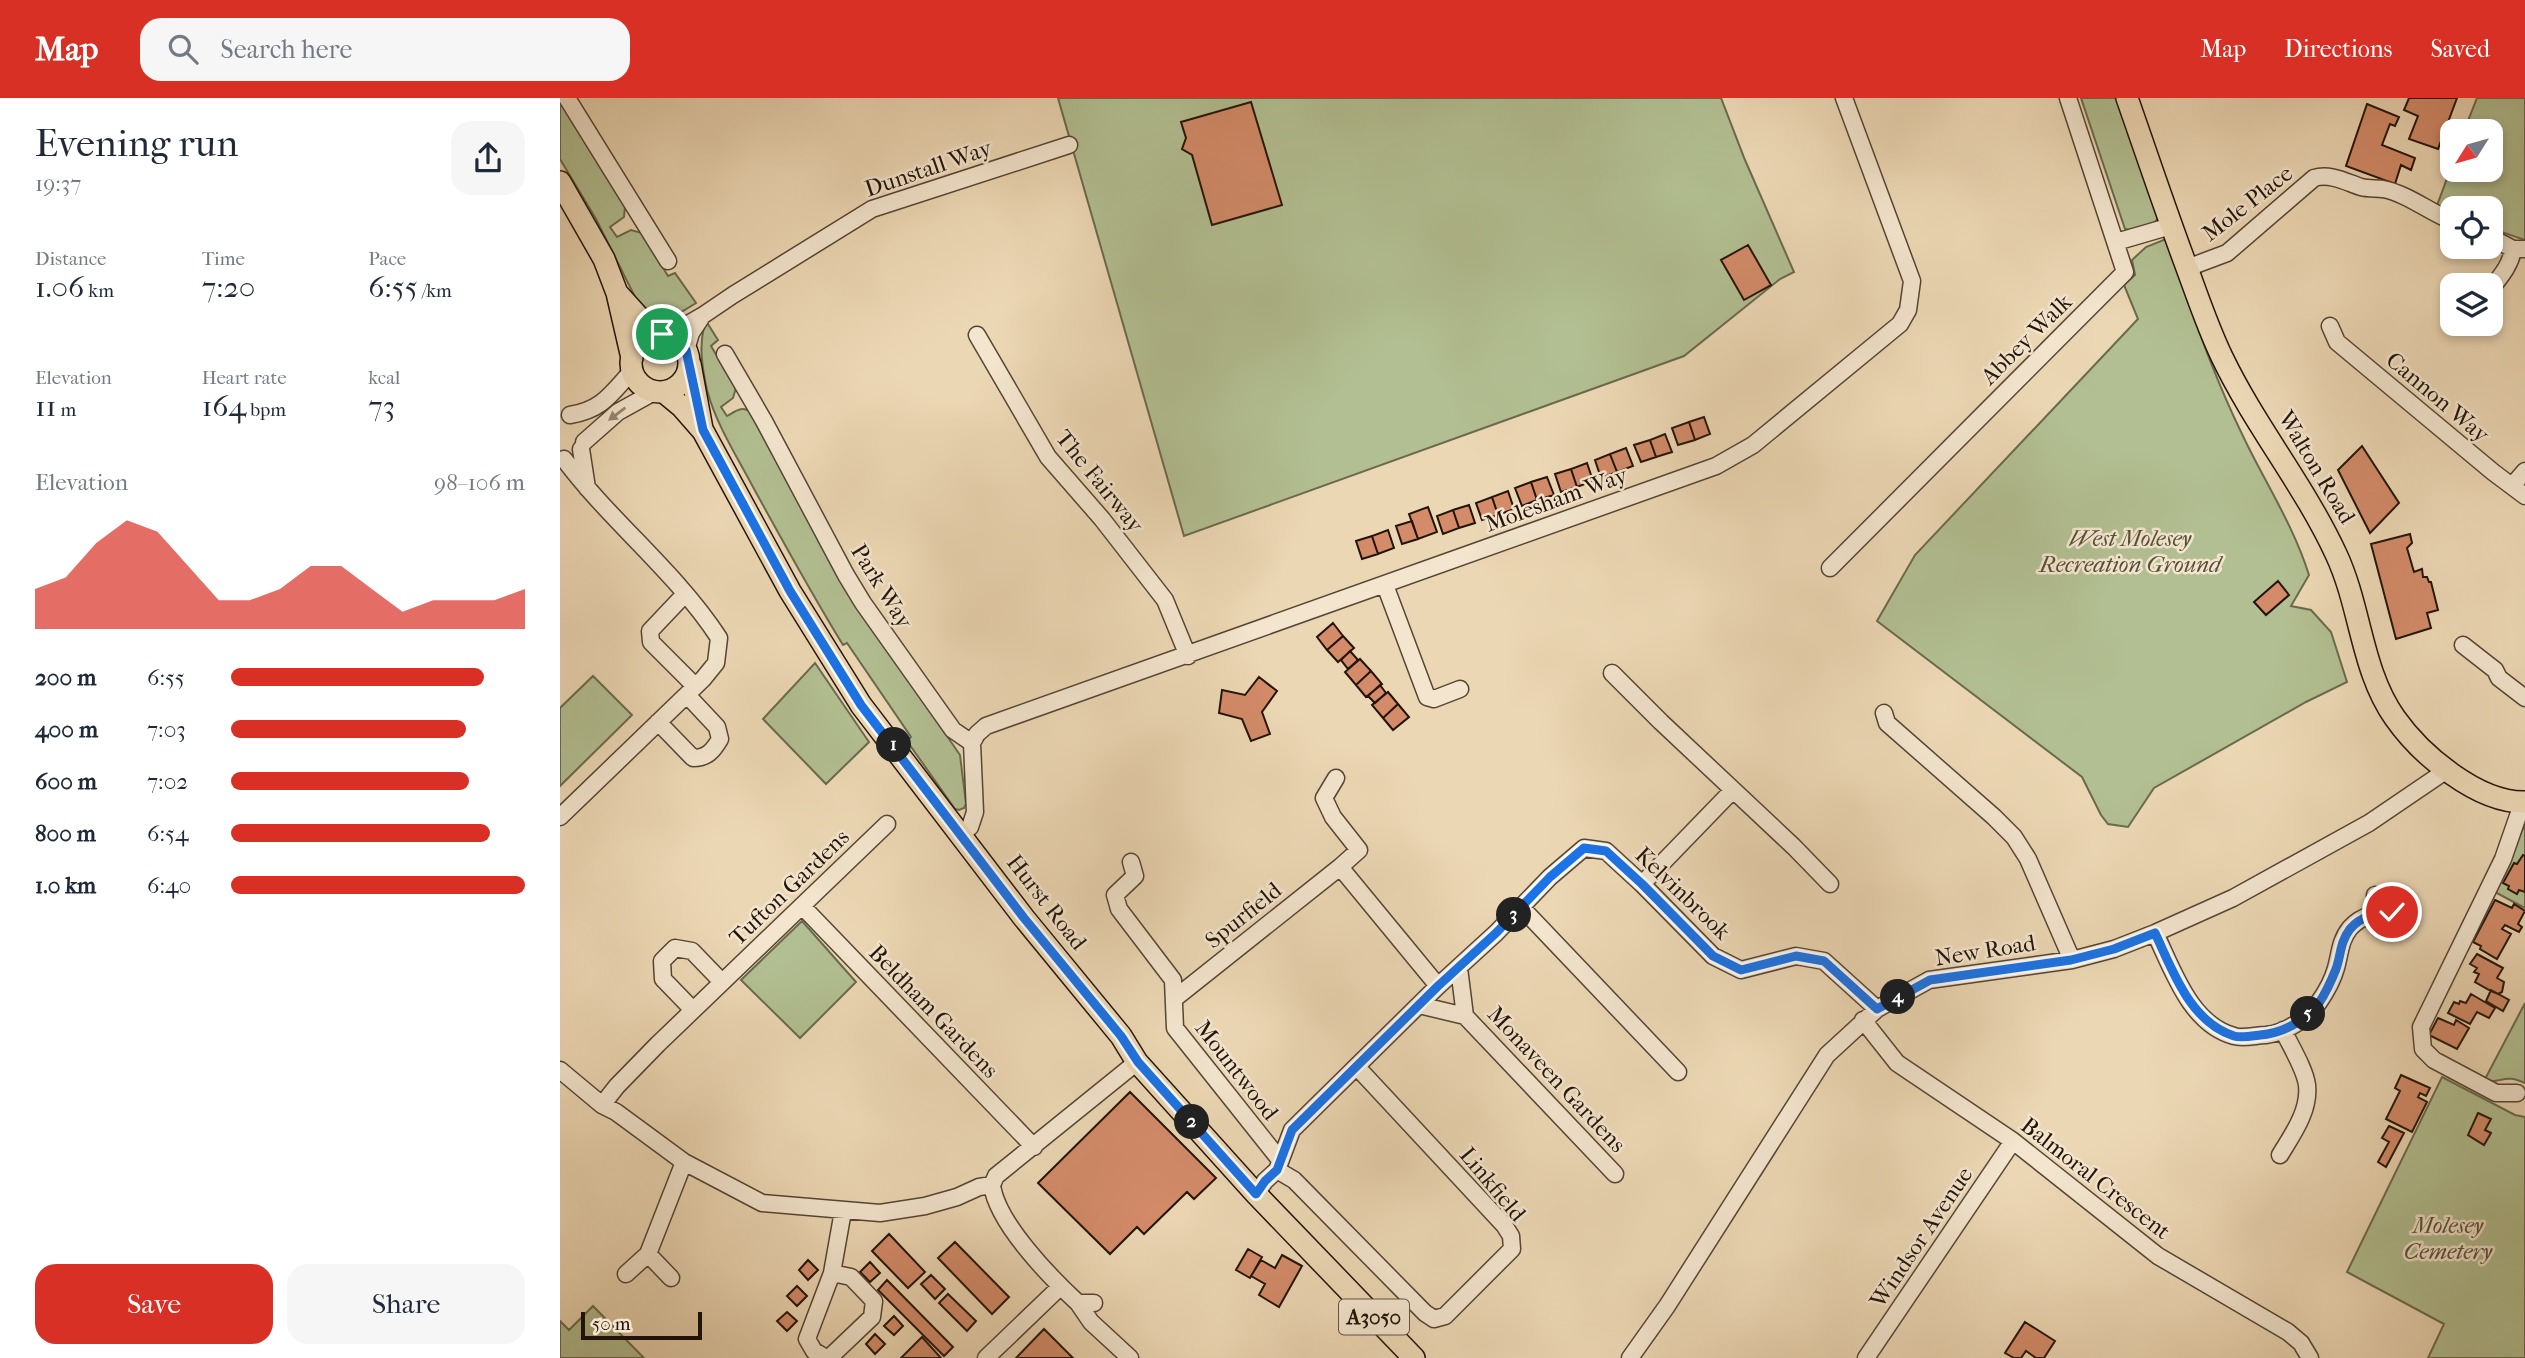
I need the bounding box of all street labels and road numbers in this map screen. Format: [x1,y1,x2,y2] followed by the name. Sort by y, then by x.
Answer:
[861,134,996,203] street label: Dunstall Way
[2197,160,2298,247] street label: Mole Place
[1975,288,2078,391] street label: Abbey Walk
[2381,347,2495,449] street label: Cannon Way
[2272,405,2361,529] street label: Walton Road
[1050,425,1150,539] street label: The Fairway
[1481,461,1632,538] street label: Molesham Way
[845,539,918,634] street label: Park Way
[724,824,855,951] street label: Tufton Gardens
[1629,841,1737,946] street label: Kelvinbrook
[1001,849,1093,956] street label: Hurst Road
[1200,876,1287,954] street label: Spurfield
[1933,929,2038,972] street label: New Road
[863,939,1004,1084] street label: Beldham Gardens
[1482,1001,1631,1158] street label: Monaveen Gardens
[1189,1015,1284,1126] street label: Mountwood
[2016,1112,2176,1245] street label: Balmoral Crescent
[1454,1142,1532,1227] street label: Linkfield
[1864,1162,1978,1314] street label: Windsor Avenue
[1339,1300,1409,1334] road number: A3050

